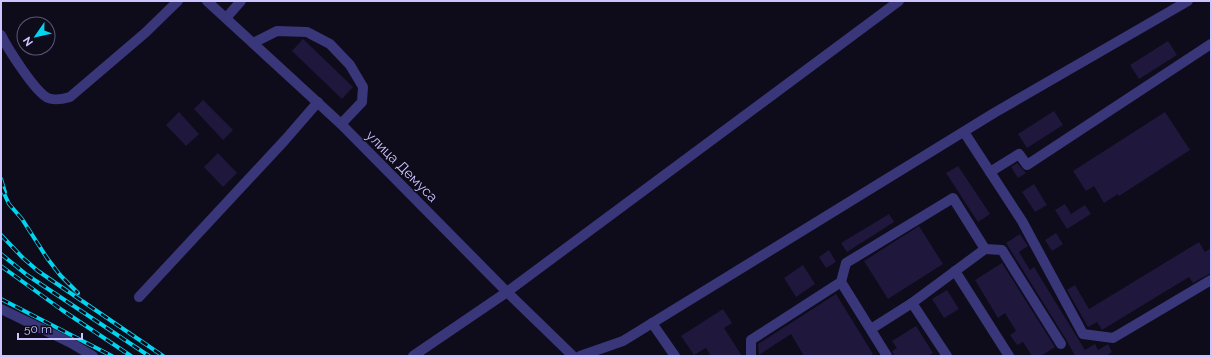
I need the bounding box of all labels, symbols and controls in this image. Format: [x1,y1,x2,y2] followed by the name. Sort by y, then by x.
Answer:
[16,16,56,56] north arrow
[20,34,36,48] text: N
[363,127,441,205] street label: улица Демуса
[18,315,82,341] scale bar
[24,322,52,336] text: 50 m

